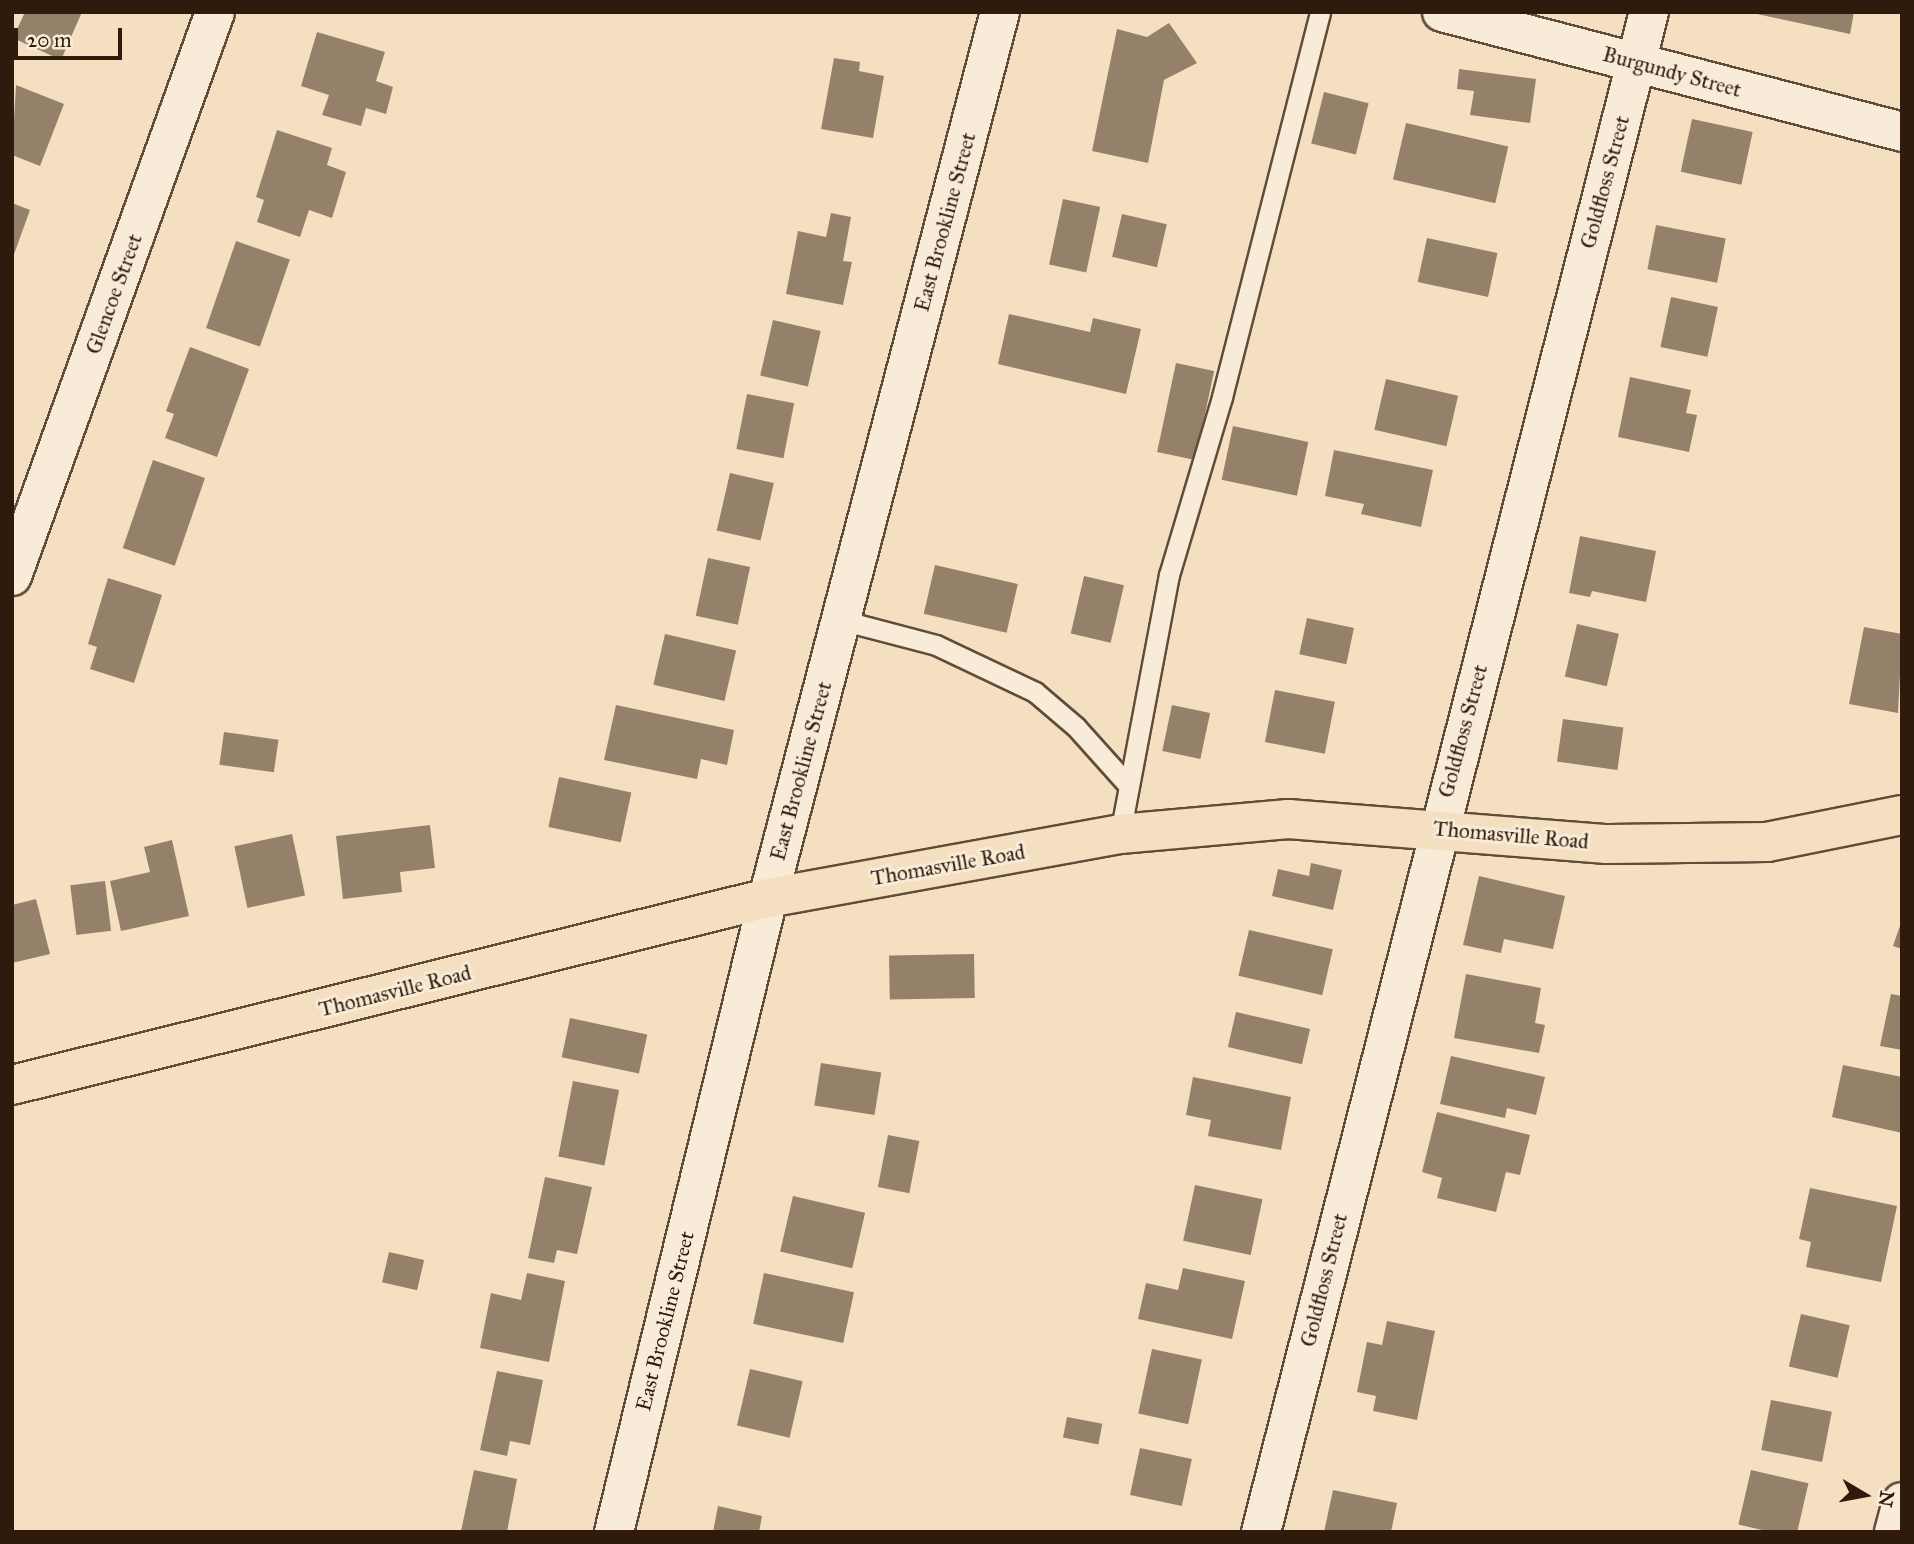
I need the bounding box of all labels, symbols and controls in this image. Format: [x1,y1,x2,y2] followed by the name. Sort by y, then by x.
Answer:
[18,14,126,58] scale bar
[27,27,72,53] text: 20 m
[1600,41,1744,103] street label: Burgundy Street
[1575,113,1635,251] street label: Goldfloss Street
[909,130,981,314] street label: East Brookline Street
[81,230,147,358] street label: Glencoe Street
[1433,662,1493,800] street label: Goldfloss Street
[765,679,837,863] street label: East Brookline Street
[1432,816,1590,854] street label: Thomasville Road
[869,839,1027,891] street label: Thomasville Road
[316,960,474,1022] street label: Thomasville Road
[1295,1211,1353,1349] street label: Goldfloss Street
[630,1228,700,1414] street label: East Brookline Street
[1830,1460,1900,1530] north arrow
[1873,1489,1899,1509] text: N

